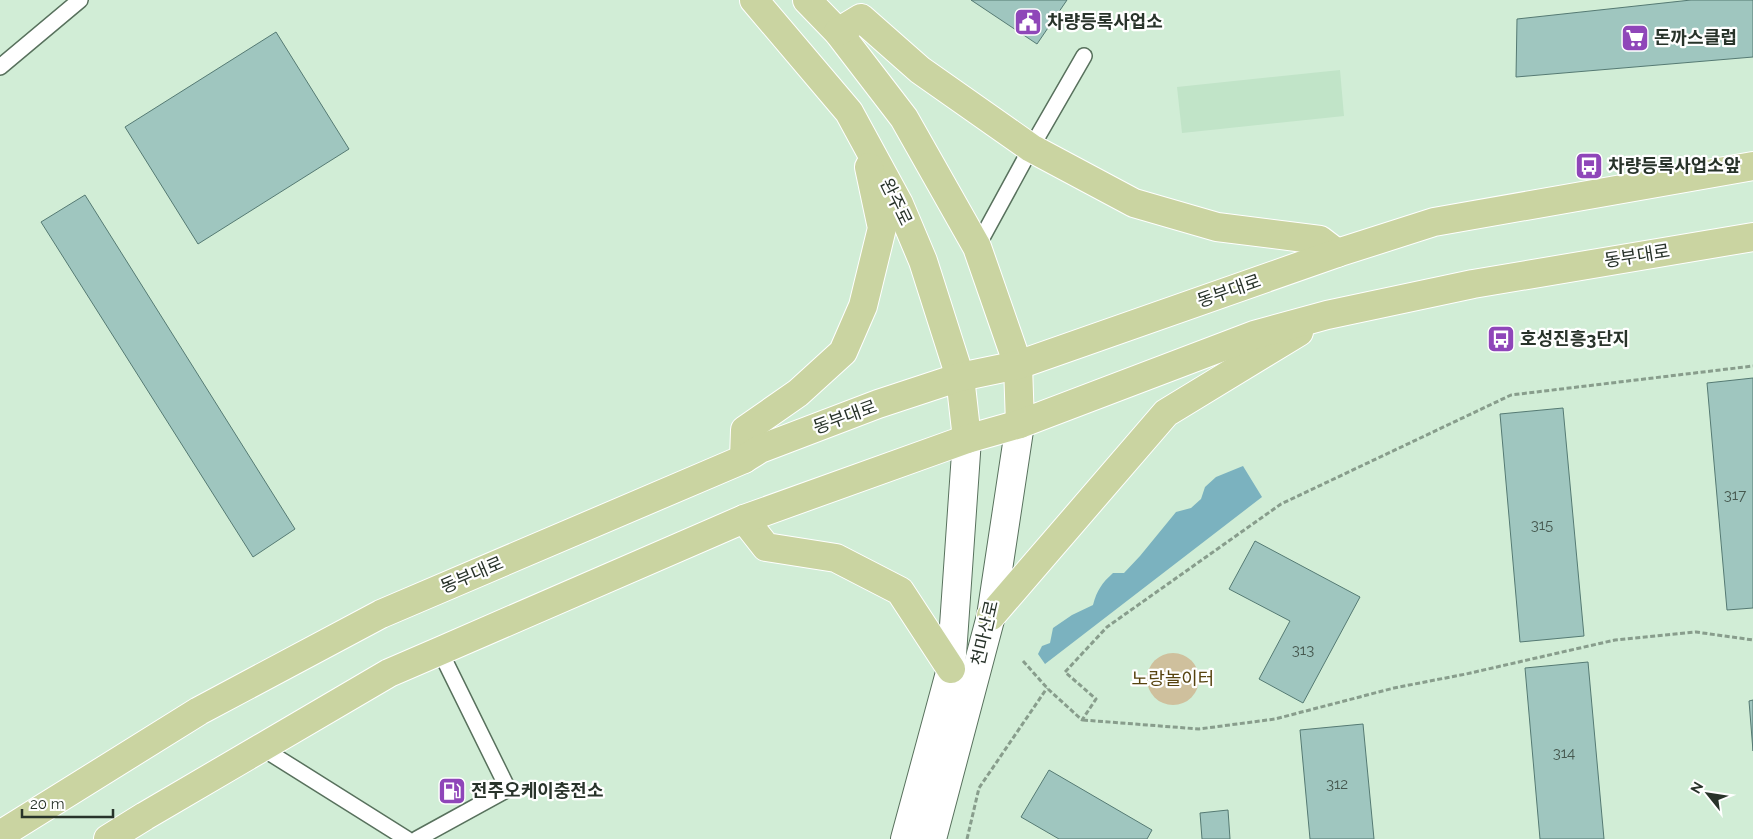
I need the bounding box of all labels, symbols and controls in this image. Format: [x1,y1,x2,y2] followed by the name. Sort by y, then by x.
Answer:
[1013,7,1043,37] public building icon: 차량등록사업소
[1047,11,1163,32] place label: 차량등록사업소
[1620,23,1650,53] supermarket icon: 돈까스클럽
[1654,27,1737,48] place label: 돈까스클럽
[1574,151,1604,181] bus stop icon: 차량등록사업소앞
[1608,155,1741,176] place label: 차량등록사업소앞
[876,175,917,229] street label: 완주로
[1603,240,1671,271] street label: 동부대로
[1194,270,1264,311] street label: 동부대로
[1486,324,1516,354] bus stop icon: 호성진흥3단지
[1520,328,1629,349] place label: 호성진흥3단지
[810,395,880,438] street label: 동부대로
[1724,486,1746,504] house number: 317
[1531,516,1553,534] house number: 315
[437,552,506,597] street label: 동부대로
[967,598,1002,668] street label: 천마산로
[1292,641,1314,659] house number: 313
[1132,668,1214,689] park label: 노랑놀이터
[1553,744,1575,762] house number: 314
[1683,769,1733,819] north arrow
[1326,775,1348,793] house number: 312
[437,776,467,806] fuel station icon: 전주오케이충전소
[1687,779,1706,796] text: N
[471,780,603,801] place label: 전주오케이충전소
[22,786,114,818] scale bar
[30,795,65,813] text: 20 m

